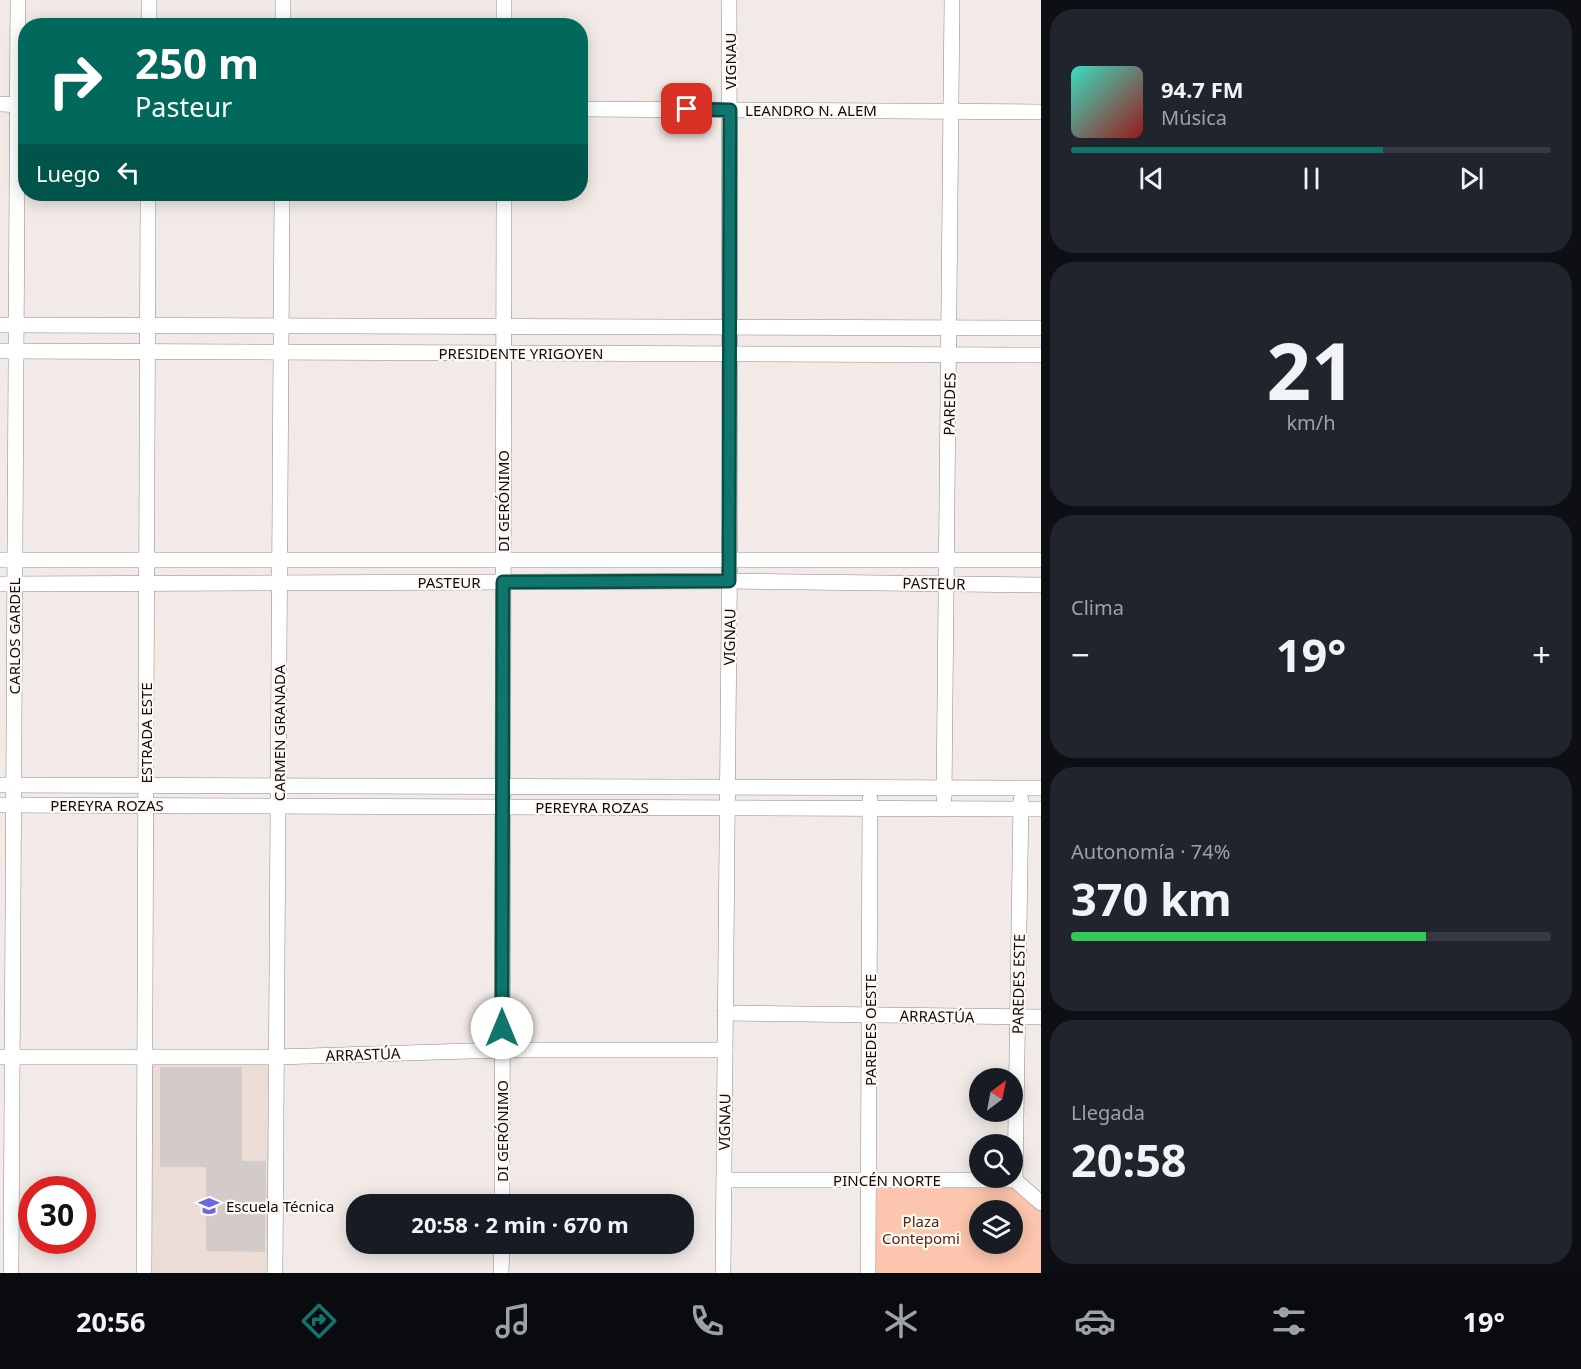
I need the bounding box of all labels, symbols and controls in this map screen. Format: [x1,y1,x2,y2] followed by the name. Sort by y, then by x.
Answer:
[720,33,740,89] street label: VIGNAU
[135,34,259,91] text: 250 m
[36,42,114,120] icon: right
[1161,74,1243,104] text: 94.7 FM
[661,83,712,134] pin
[135,88,232,125] text: Pasteur
[670,92,703,125] icon: arrive
[745,100,877,120] street label: LEANDRO N. ALEM
[1161,104,1227,131] text: Música
[112,156,145,189] icon: left
[36,158,100,188] text: Luego
[1135,162,1168,195] icon: previous
[1295,162,1328,195] icon: pause
[1455,162,1488,195] icon: next
[1266,317,1356,423] text: 21
[439,343,603,363] street label: PRESIDENTE YRIGOYEN
[938,372,960,436] street label: PAREDES
[1286,409,1336,436] text: km/h
[493,450,513,552] street label: DI GERÓNIMO
[417,572,481,592] street label: PASTEUR
[902,572,966,594] street label: PASTEUR
[4,577,24,694] street label: CARLOS GARDEL
[1071,594,1124,621] text: Clima
[719,608,739,666] street label: VIGNAU
[1276,624,1346,685] text: 19°
[1071,632,1090,677] text: −
[1532,632,1551,677] text: +
[269,664,289,801] street label: CARMEN GRANADA
[136,682,156,784] street label: ESTRADA ESTE
[50,795,164,815] street label: PEREYRA ROZAS
[535,797,649,817] street label: PEREYRA ROZAS
[1071,838,1230,865] text: Autonomía · 74%
[1071,868,1232,929] text: 370 km
[1007,934,1029,1034] street label: PAREDES ESTE
[860,974,880,1086] street label: PAREDES OESTE
[470,996,534,1060] position arrow
[899,1005,975,1027] street label: ARRASTÚA
[325,1043,401,1065] street label: ARRASTÚA
[969,1068,1023,1122] north arrow
[969,1068,1023,1254] map controls
[492,1080,512,1182] street label: DI GERÓNIMO
[714,1093,734,1151] street label: VIGNAU
[1071,1099,1145,1126] text: Llegada
[1071,1129,1187,1190] text: 20:58
[969,1134,1023,1188] button: search
[833,1170,941,1190] street label: PINCÉN NORTE
[18,1176,96,1254] speed limit sign: 30
[197,1194,221,1218] school or university icon: Escuela Técnica
[226,1196,334,1216] place label: Escuela Técnica
[969,1200,1023,1254] button: layers
[411,1209,629,1239] text: 20:58 · 2 min · 670 m
[882,1211,960,1248] park label: Plaza Contepomi
[298,1300,340,1342] icon: directions
[492,1300,534,1342] icon: music
[686,1300,728,1342] icon: phone
[880,1300,922,1342] icon: climate
[1074,1300,1116,1342] icon: car
[1268,1300,1310,1342] icon: filters
[76,1303,145,1340] text: 20:56
[1463,1303,1505,1340] text: 19°

